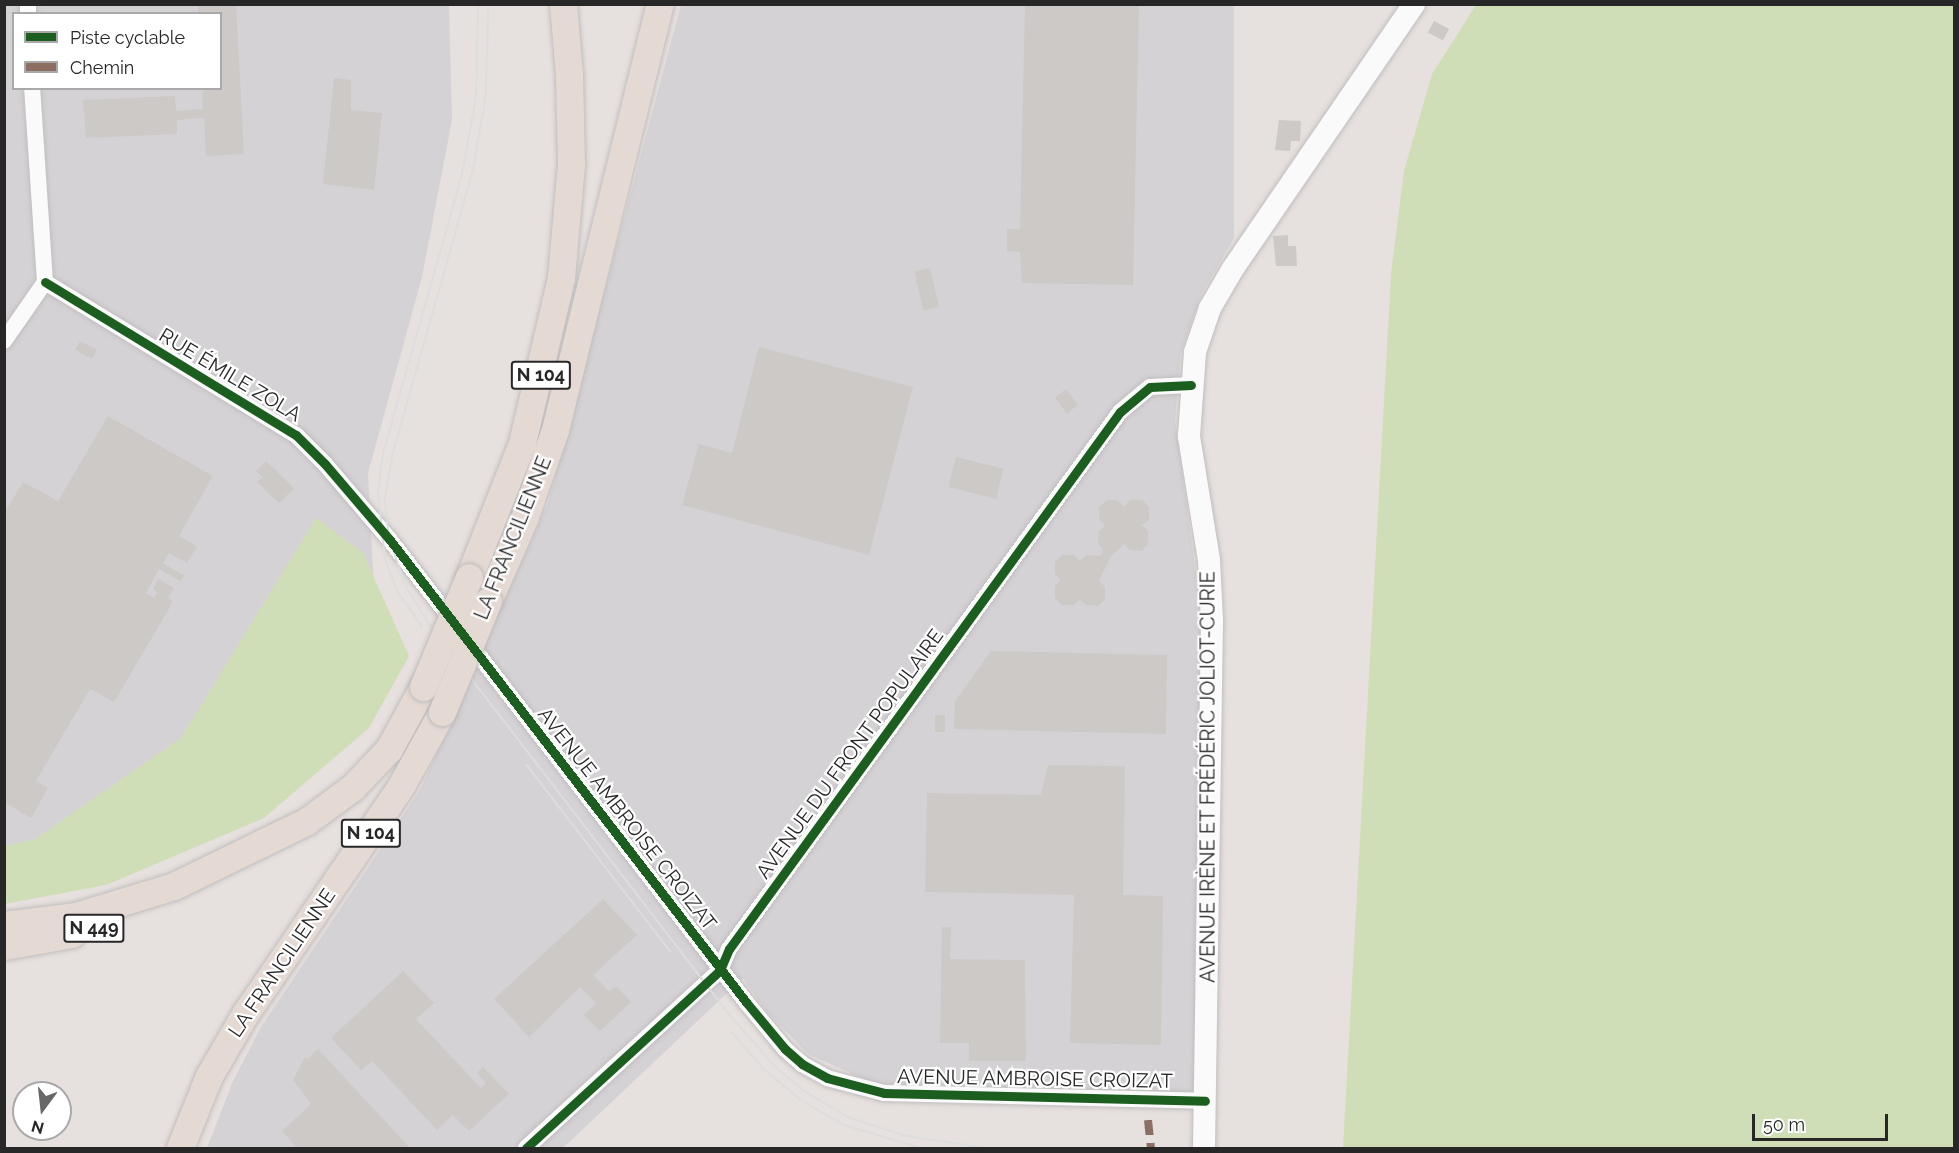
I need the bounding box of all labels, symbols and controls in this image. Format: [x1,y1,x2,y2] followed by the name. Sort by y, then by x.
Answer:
[12,12,222,90] legend
[70,27,185,48] text: Piste cyclable
[70,57,134,78] text: Chemin
[155,323,305,427] street label: RUE ÉMILE ZOLA
[510,360,572,390] road number: N 104
[469,453,557,623] street label: LA FRANCILIENNE
[1196,571,1220,983] street label: AVENUE IRÈNE ET FRÉDÉRIC JOLIOT-CURIE
[751,624,949,884] street label: AVENUE DU FRONT POPULAIRE
[532,703,722,935] street label: AVENUE AMBROISE CROIZAT
[340,818,403,848] road number: N 104
[223,884,341,1042] street label: LA FRANCILIENNE
[62,913,125,943] road number: N 449
[897,1065,1173,1093] street label: AVENUE AMBROISE CROIZAT
[12,1081,72,1141] north arrow
[1755,1102,1892,1140] scale bar
[1763,1114,1805,1135] text: 50 m
[29,1116,46,1138] text: N

